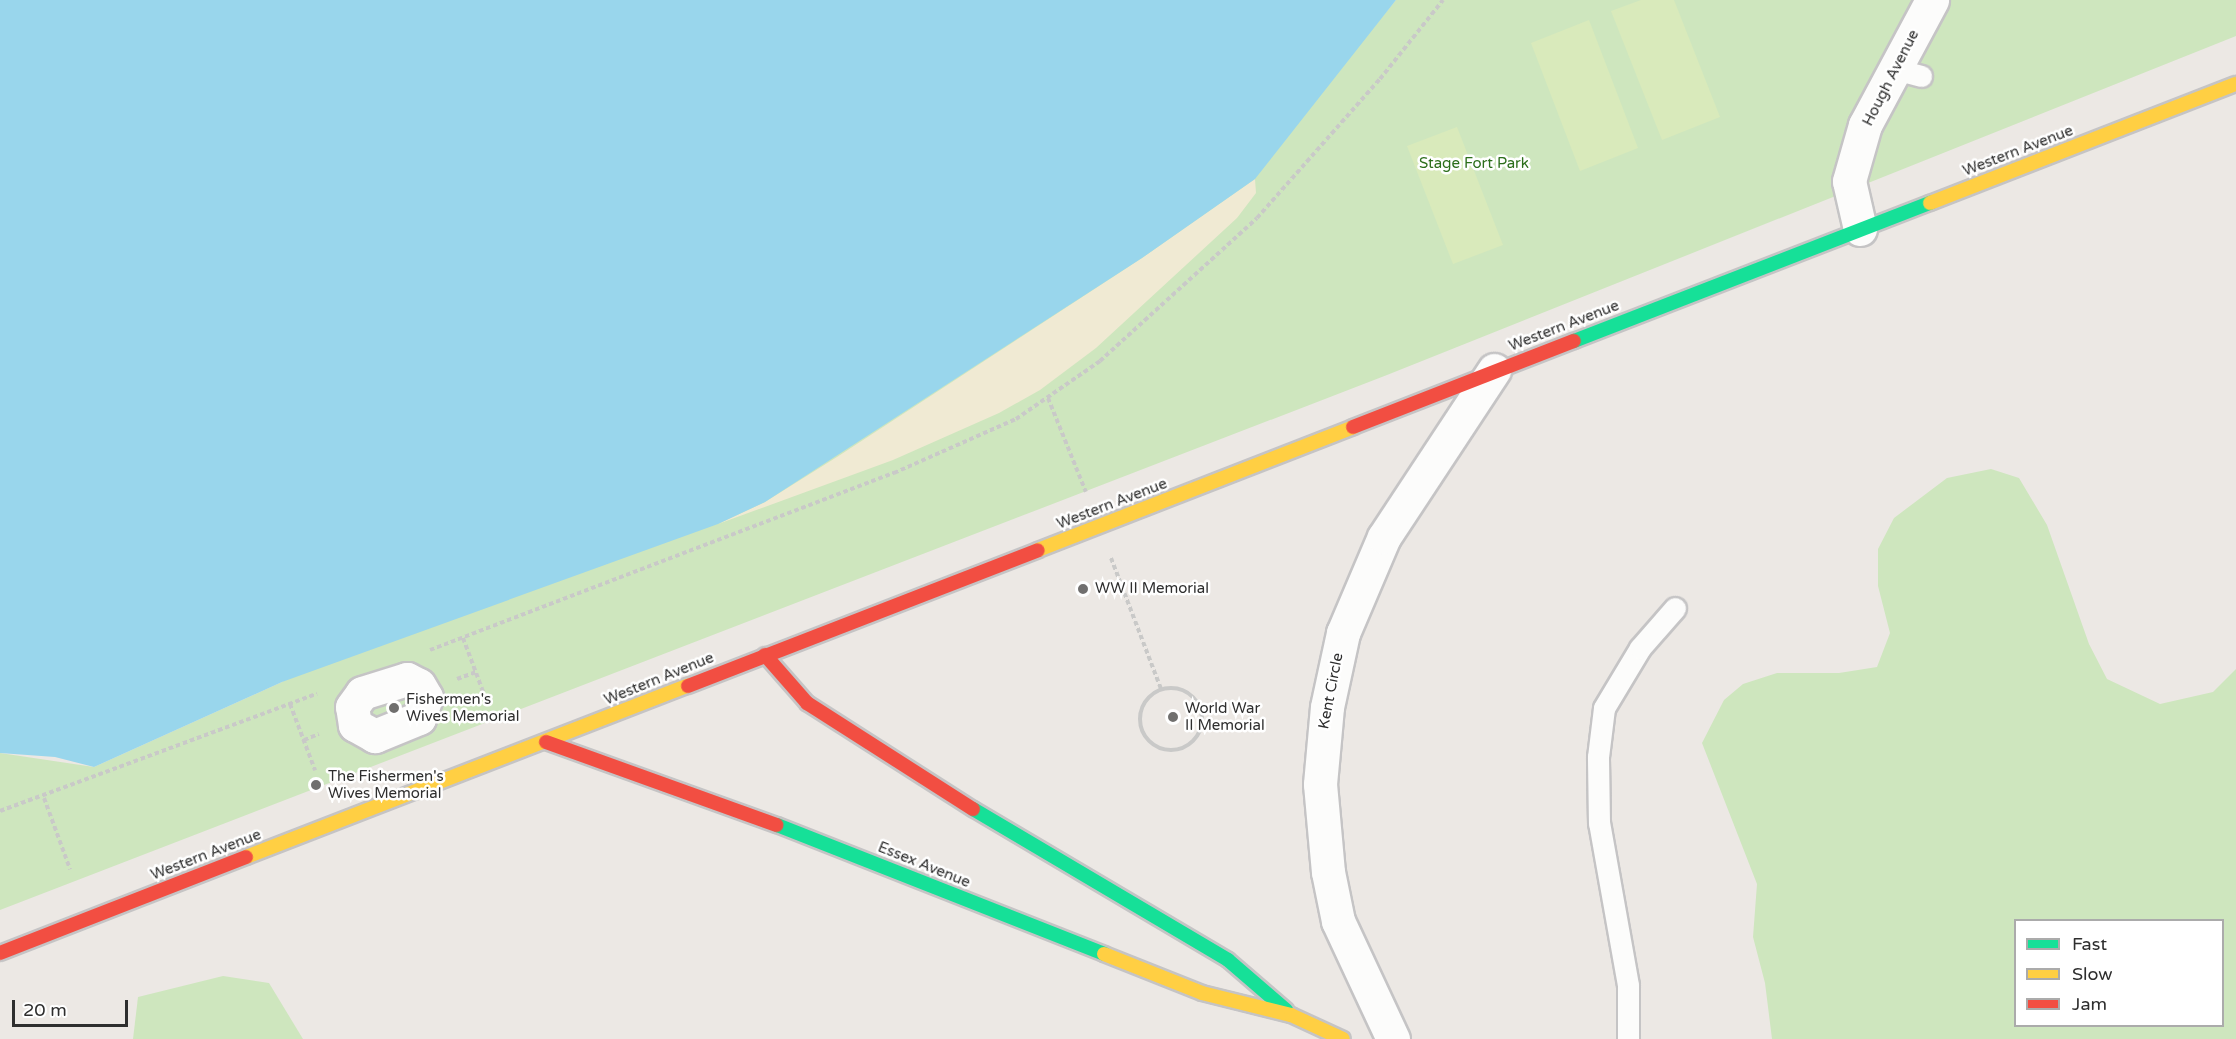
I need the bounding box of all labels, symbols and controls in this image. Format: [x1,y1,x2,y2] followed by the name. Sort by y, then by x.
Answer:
[1859,27,1923,129] street label: Hough Avenue
[1960,122,2076,180] street label: Western Avenue
[1419,155,1529,173] park label: Stage Fort Park
[1506,297,1622,355] street label: Western Avenue
[1054,475,1170,533] street label: Western Avenue
[1095,580,1209,598] place label: WW II Memorial
[1076,582,1090,596] marker: WW II Memorial
[602,649,716,709] street label: Western Avenue
[1315,651,1347,731] street label: Kent Circle
[406,690,519,725] place label: Fishermen's Wives Memorial
[1185,699,1265,734] place label: World War II Memorial
[387,701,401,715] marker: Fishermen's Wives Memorial
[1166,710,1180,724] marker: World War II Memorial
[328,767,444,802] place label: The Fishermen's Wives Memorial
[309,778,323,792] marker: The Fishermen's Wives Memorial
[148,826,264,884] street label: Western Avenue
[875,838,973,892] street label: Essex Avenue
[2014,919,2224,1027] legend
[2072,933,2107,955] text: Fast
[2072,963,2113,985] text: Slow
[15,988,130,1026] scale bar
[2072,993,2107,1015] text: Jam
[23,999,67,1021] text: 20 m

